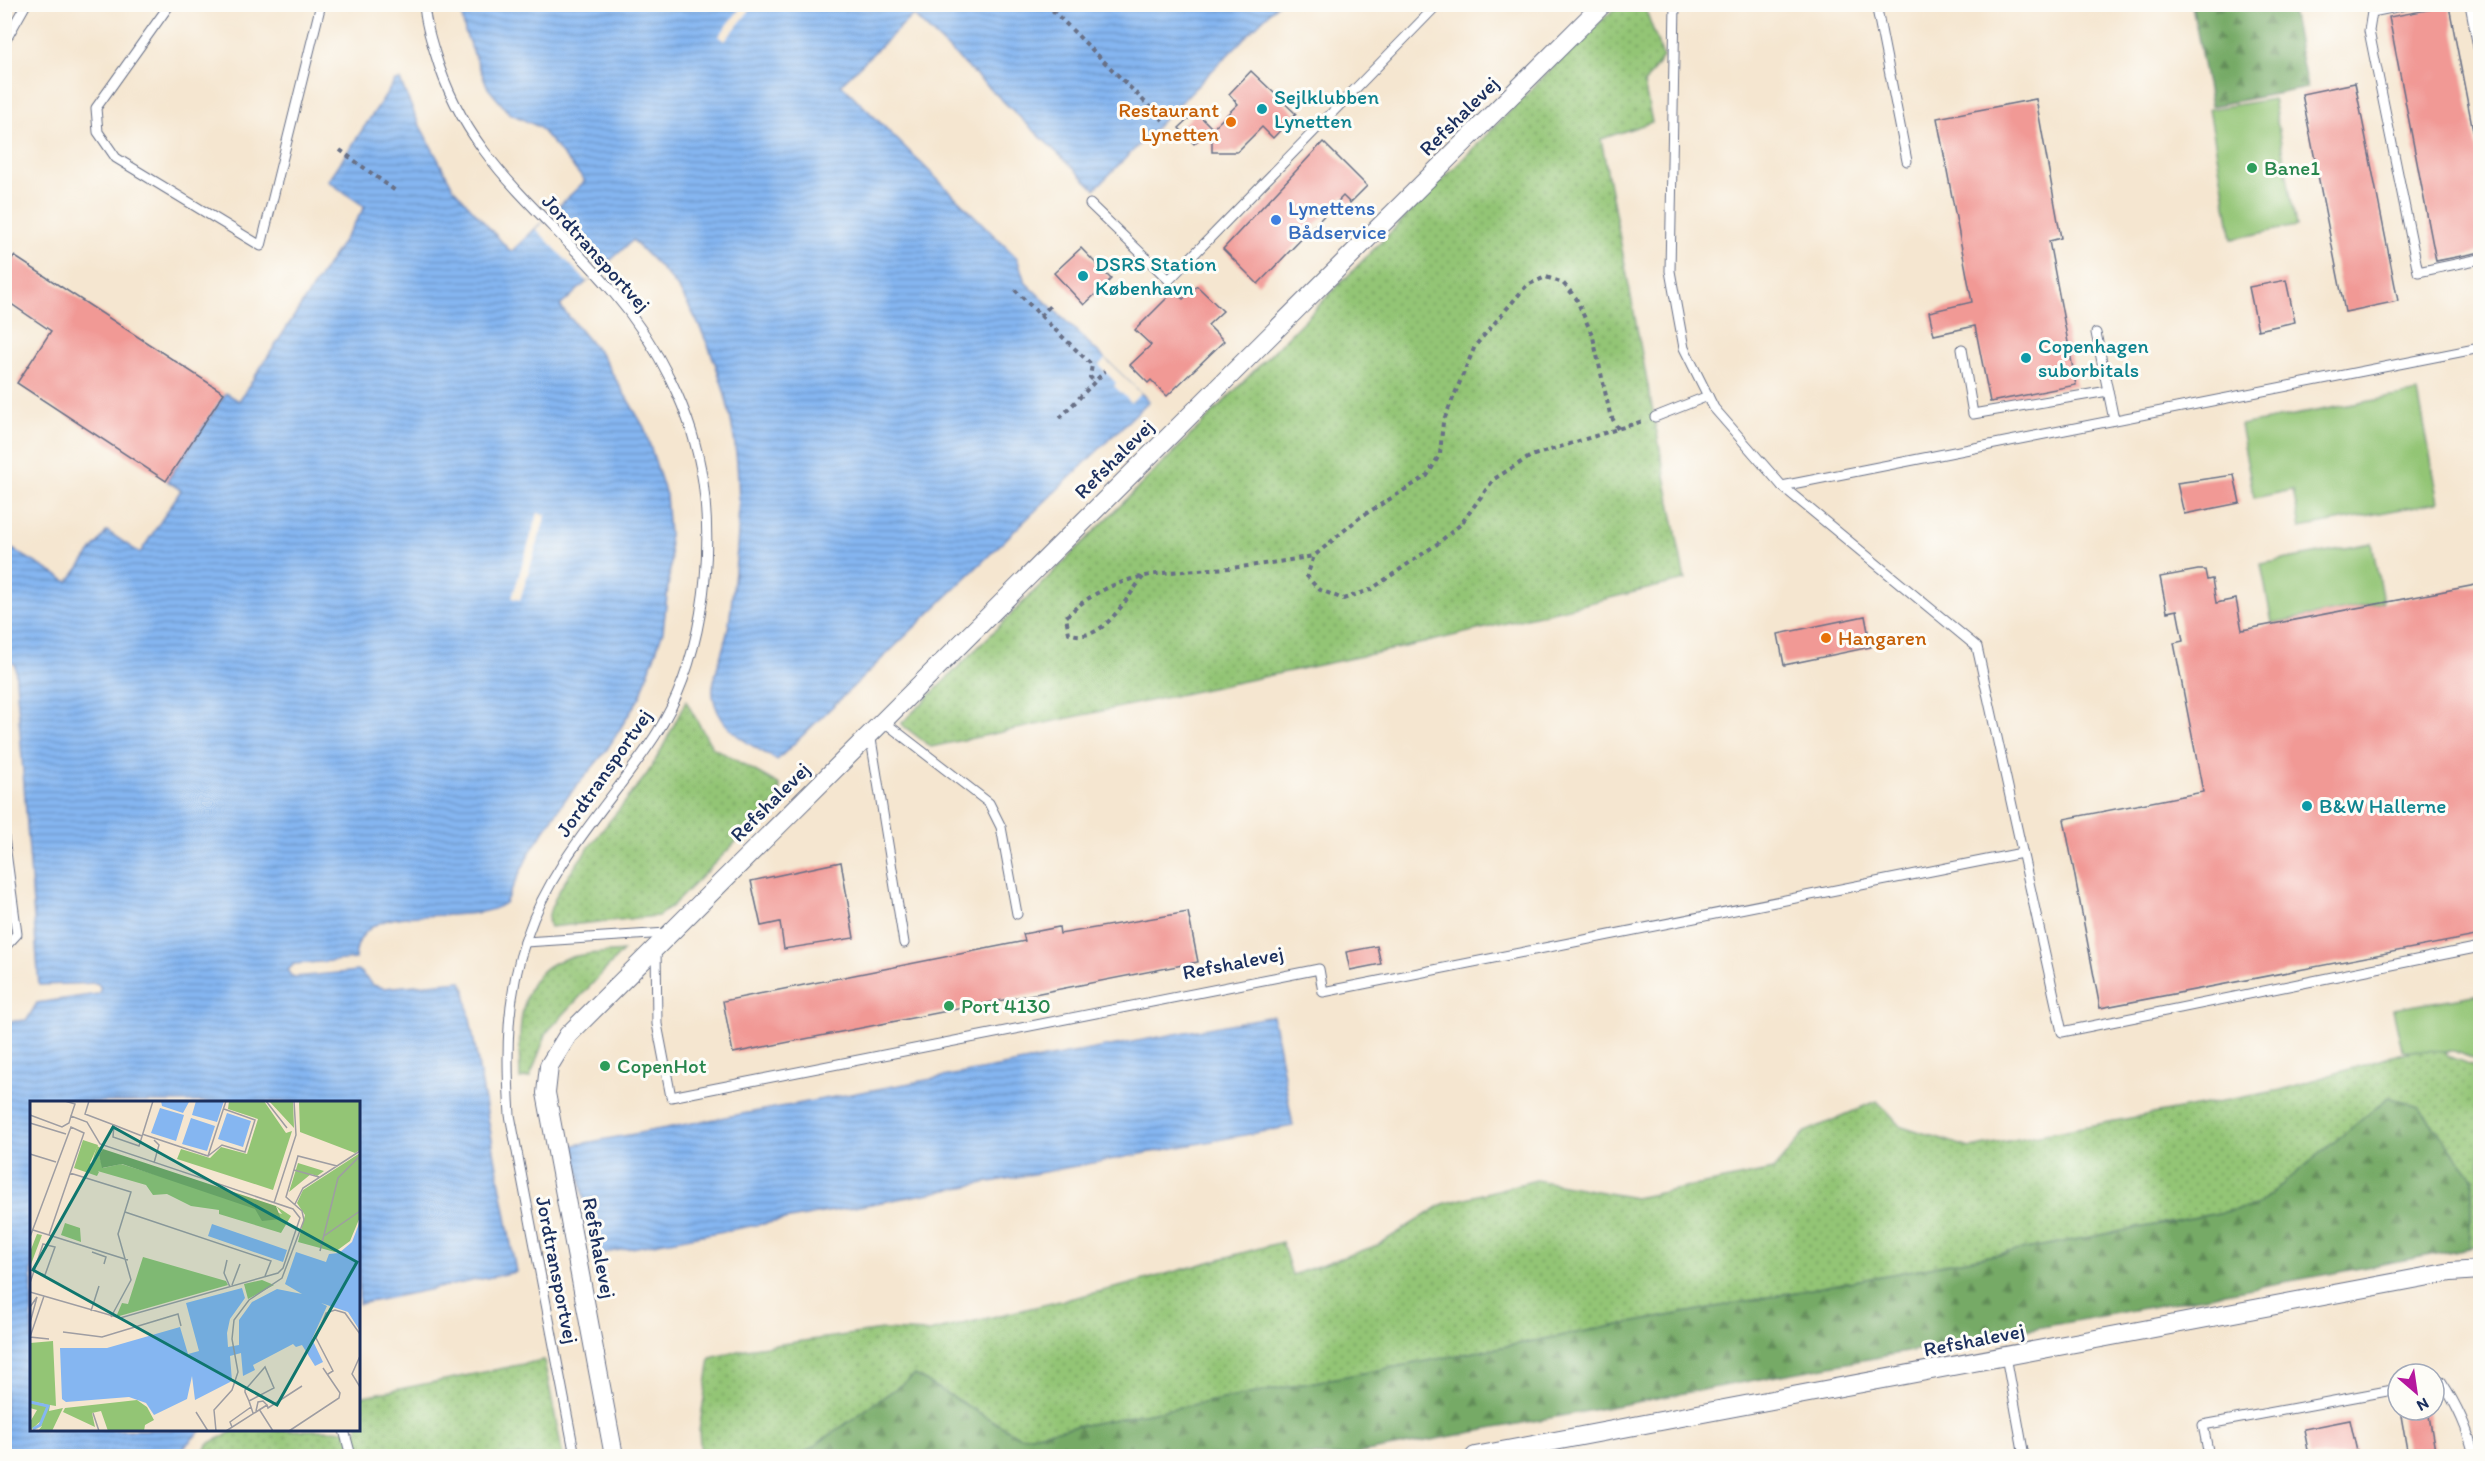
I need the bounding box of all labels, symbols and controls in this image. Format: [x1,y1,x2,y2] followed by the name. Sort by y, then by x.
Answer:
[1414,71,1504,161] street label: Refshalevej
[1274,84,1379,133] place label: Sejlklubben Lynetten
[1118,97,1219,146] place label: Restaurant Lynetten
[1255,102,1269,116] marker: Sejlklubben Lynetten
[1224,115,1238,129] marker: Restaurant Lynetten
[2264,155,2320,180] place label: Bane1
[2245,161,2259,175] marker: Bane1
[537,189,656,317] street label: Jordtransportvej
[1288,195,1387,244] place label: Lynettens Bådservice
[1269,213,1283,227] marker: Lynettens Bådservice
[1095,251,1217,300] place label: DSRS Station København
[1076,269,1090,283] marker: DSRS Station København
[2038,333,2149,382] place label: Copenhagen suborbitals
[2019,351,2033,365] marker: Copenhagen suborbitals
[1069,414,1159,504] street label: Refshalevej
[1838,625,1927,650] place label: Hangaren
[1819,631,1833,645] marker: Hangaren
[550,704,657,841] street label: Jordtransportvej
[725,757,815,847] street label: Refshalevej
[2319,793,2446,818] place label: B&W Hallerne
[2300,799,2314,813] marker: B&W Hallerne
[1180,940,1286,985] street label: Refshalevej
[961,993,1051,1018] place label: Port 4130
[942,999,956,1013] marker: Port 4130
[617,1053,707,1078] place label: CopenHot
[598,1059,612,1073] marker: CopenHot
[30,1101,360,1431] inset map
[531,1194,584,1346] street label: Jordtransportvej
[577,1195,622,1301] street label: Refshalevej
[1921,1317,2027,1362] street label: Refshalevej
[2386,1362,2446,1422] north arrow
[2414,1394,2432,1416] text: N

